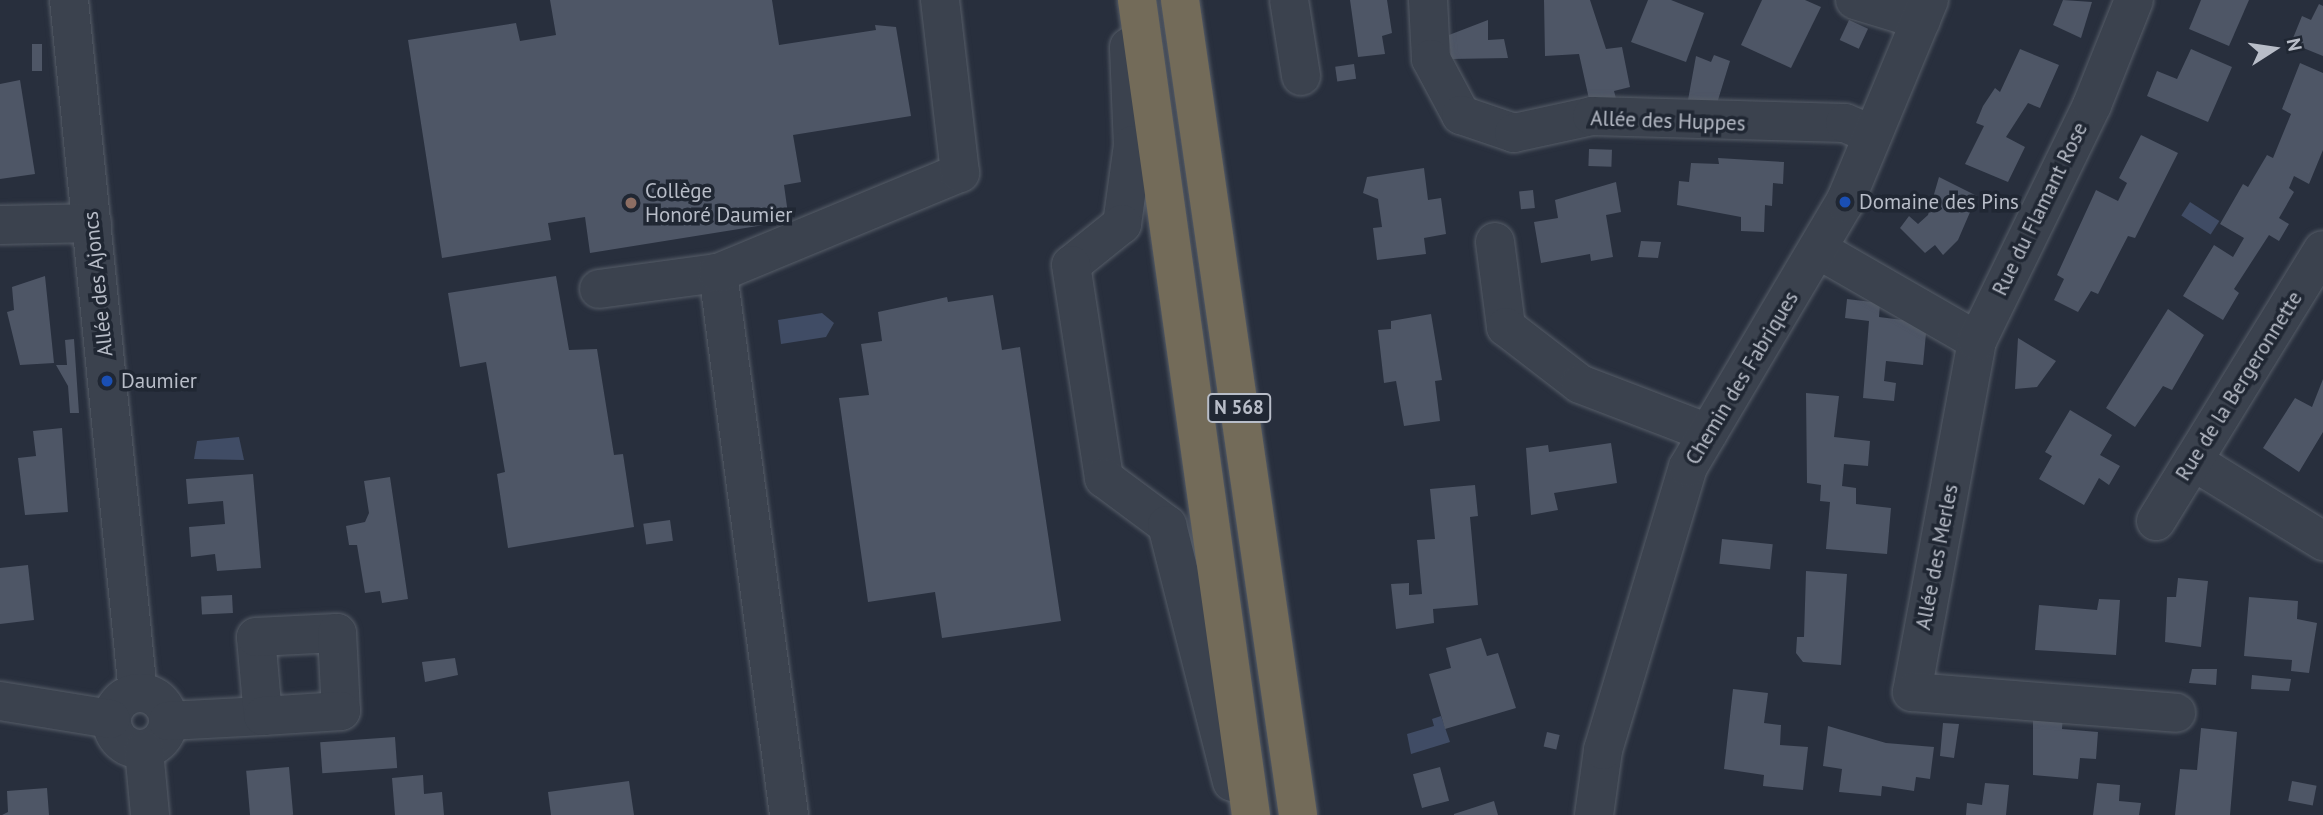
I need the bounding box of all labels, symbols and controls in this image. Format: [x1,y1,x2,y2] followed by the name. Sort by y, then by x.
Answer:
[2239,14,2309,84] north arrow
[2282,36,2308,53] text: N
[1590,106,1746,136] street label: Allée des Huppes
[1987,118,2093,300] street label: Rue du Flamant Rose
[645,178,792,228] place label: Collège Honoré Daumier
[1859,189,2019,215] place label: Domaine des Pins
[1837,194,1853,210] marker: Domaine des Pins
[623,195,639,211] marker: Collège Honoré Daumier
[78,210,118,358] street label: Allée des Ajoncs
[1680,287,1804,469] street label: Chemin des Fabriques
[2170,287,2308,485] street label: Rue de la Bergeronnette
[121,368,197,394] place label: Daumier
[99,373,115,389] marker: Daumier
[1206,392,1272,424] road number: N 568
[1911,482,1963,632] street label: Allée des Merles

